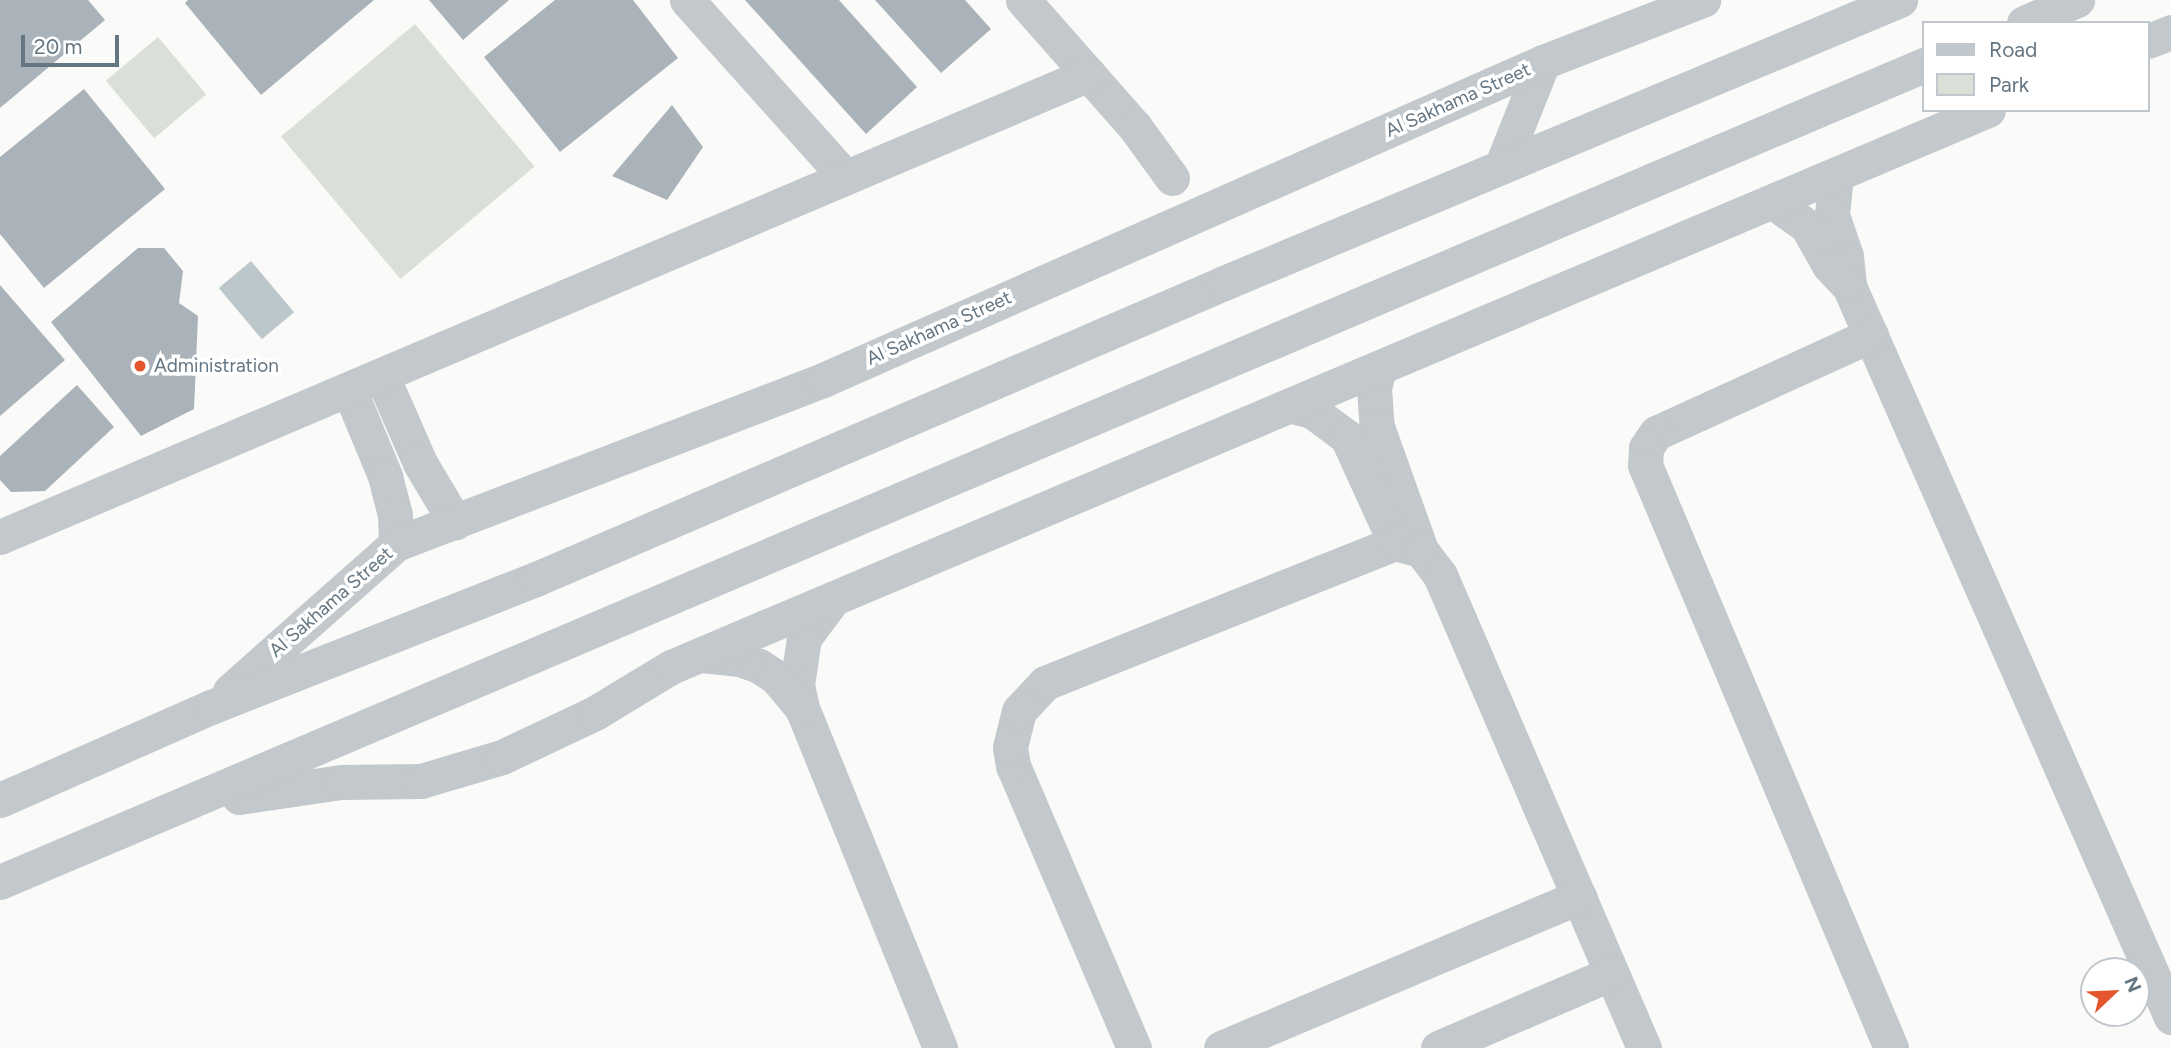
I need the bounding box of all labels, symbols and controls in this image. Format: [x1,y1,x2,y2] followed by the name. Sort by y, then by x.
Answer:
[24,21,122,65] scale bar
[1923,21,2150,112] legend
[34,34,82,59] text: 20 m
[1989,37,2037,62] text: Road
[1382,58,1534,142] street label: Al Sakhama Street
[1989,72,2029,97] text: Park
[863,286,1015,370] street label: Al Sakhama Street
[154,355,279,377] place label: Administration
[132,358,148,374] marker: Administration
[265,542,397,662] street label: Al Sakhama Street
[2080,957,2150,1027] north arrow
[2119,973,2146,996] text: N

